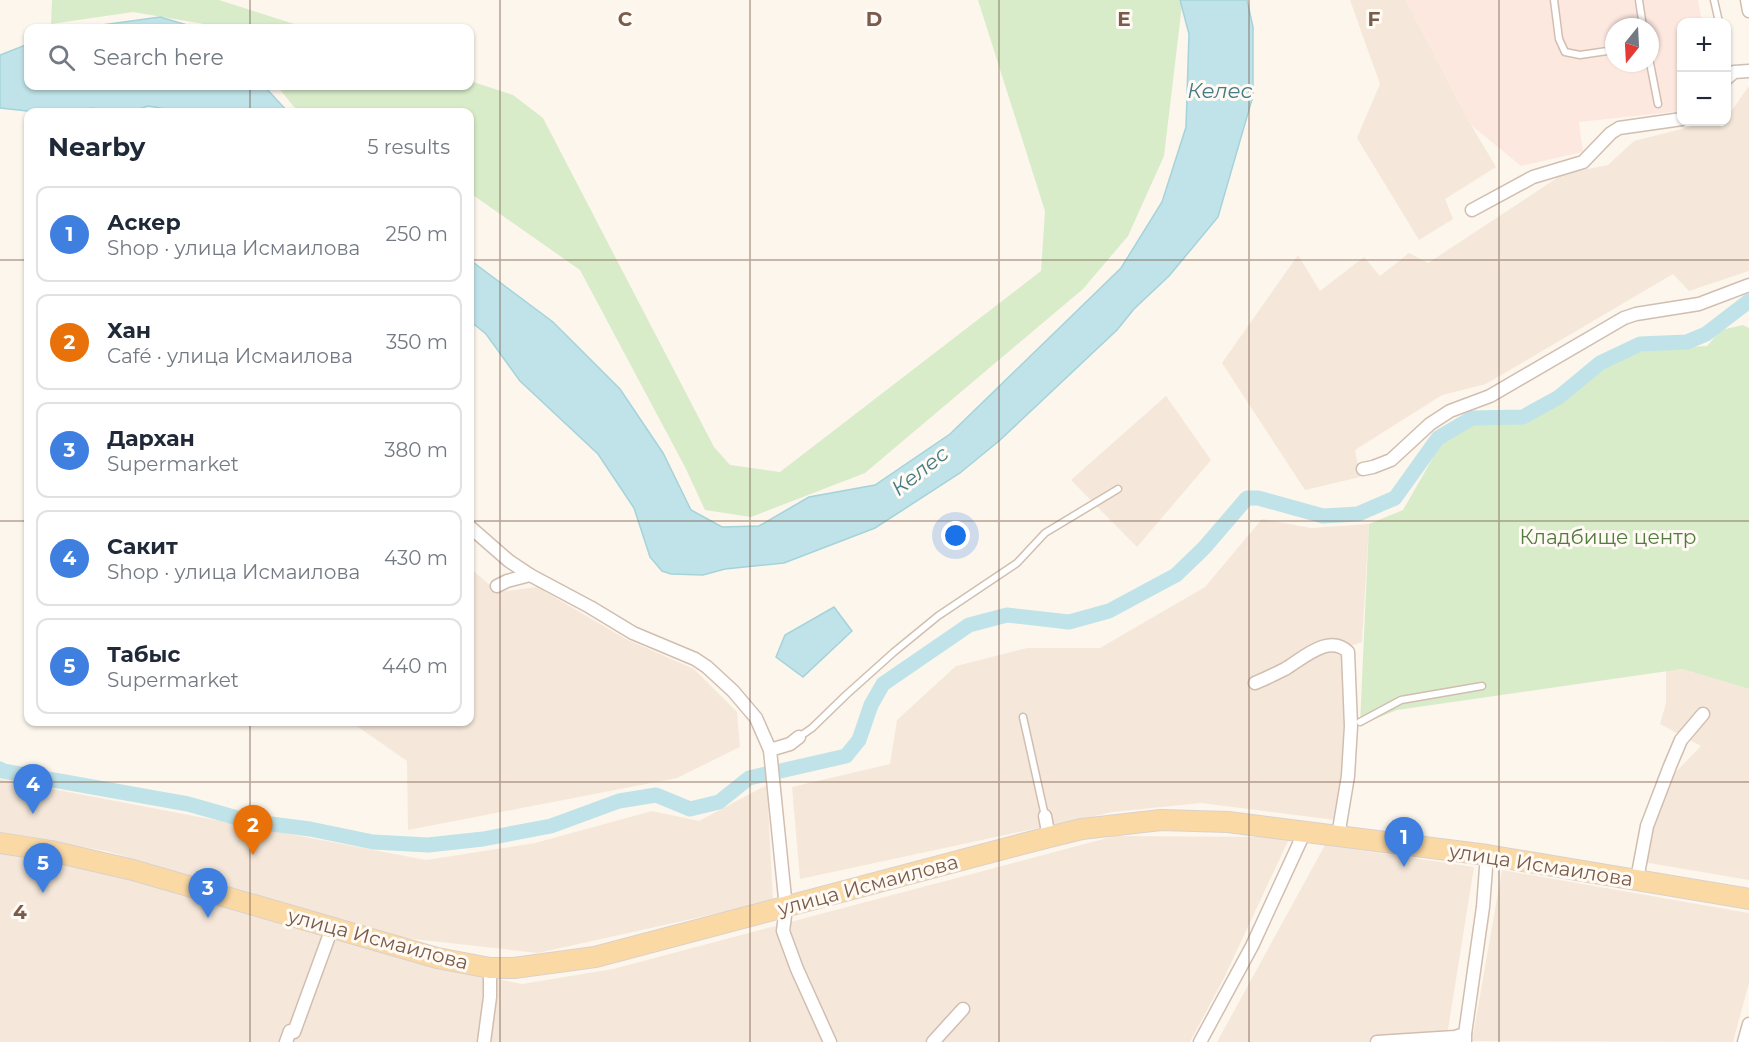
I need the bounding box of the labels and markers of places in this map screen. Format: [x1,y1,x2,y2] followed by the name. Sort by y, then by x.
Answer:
[14,764,52,814] pin: 4
[234,806,272,855] pin: 2
[1384,818,1424,867] pin: 1
[24,844,63,893] pin: 5
[188,868,228,918] pin: 3

